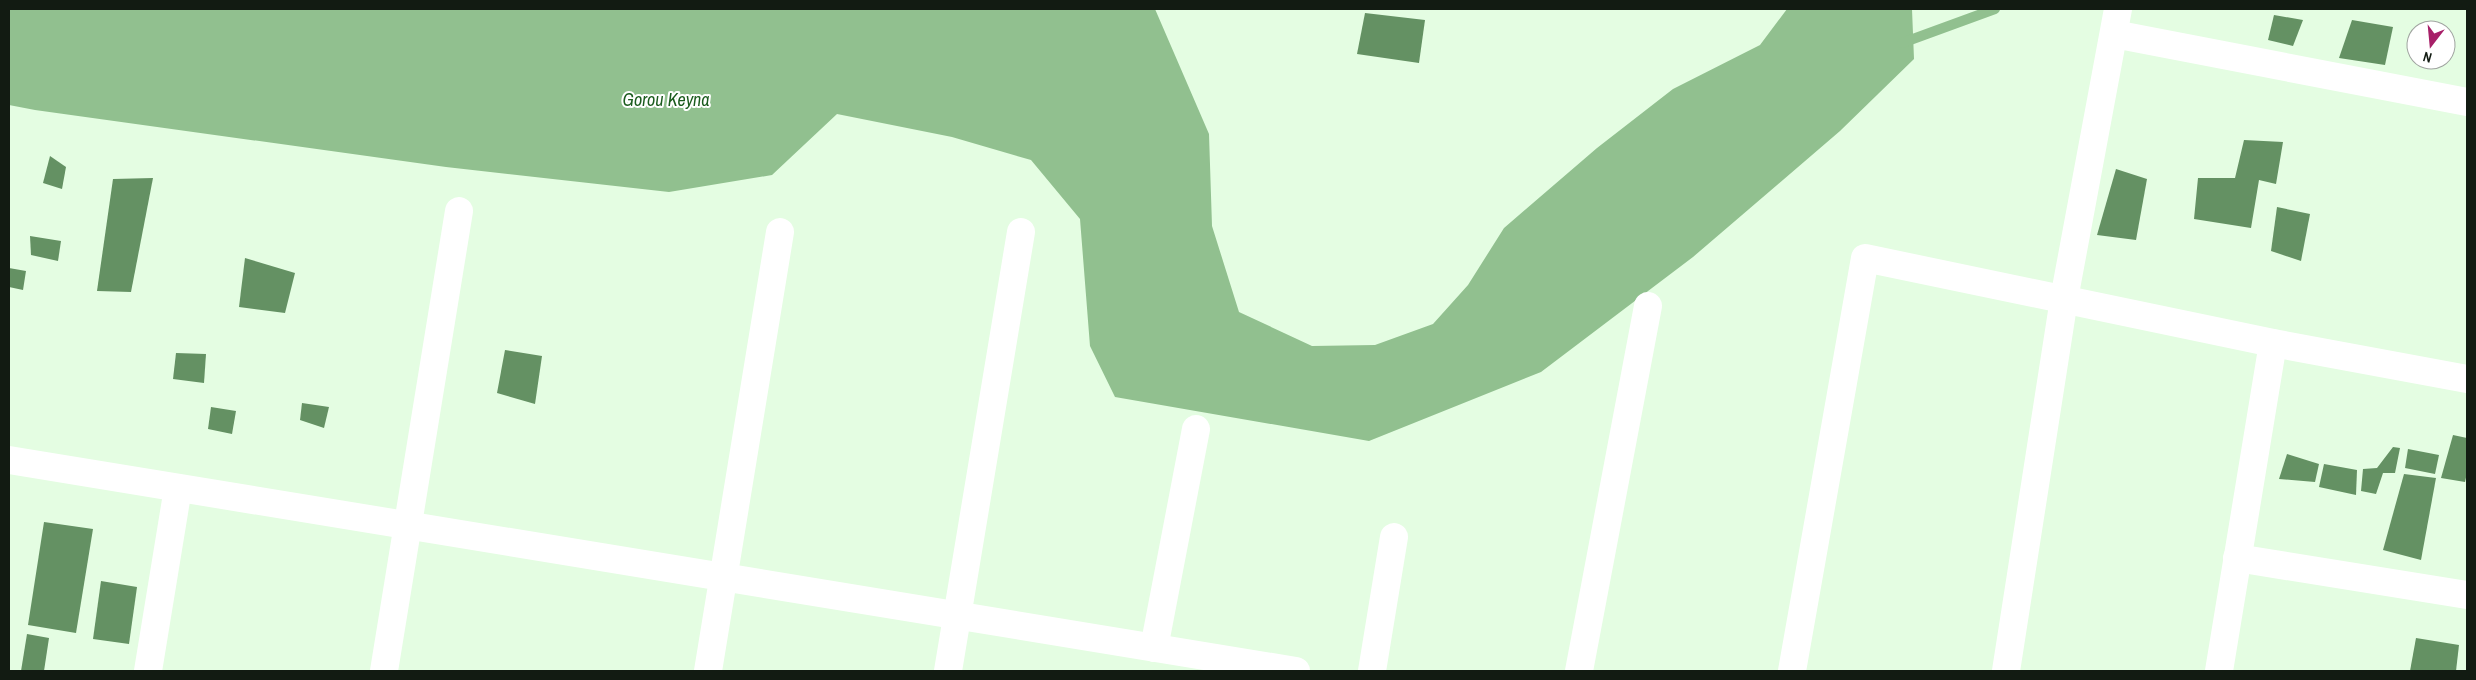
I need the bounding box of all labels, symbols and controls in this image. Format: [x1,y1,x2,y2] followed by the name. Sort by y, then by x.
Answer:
[2406,20,2456,70] north arrow
[2421,48,2434,67] text: N
[623,87,709,112] water label: Gorou Keyna

